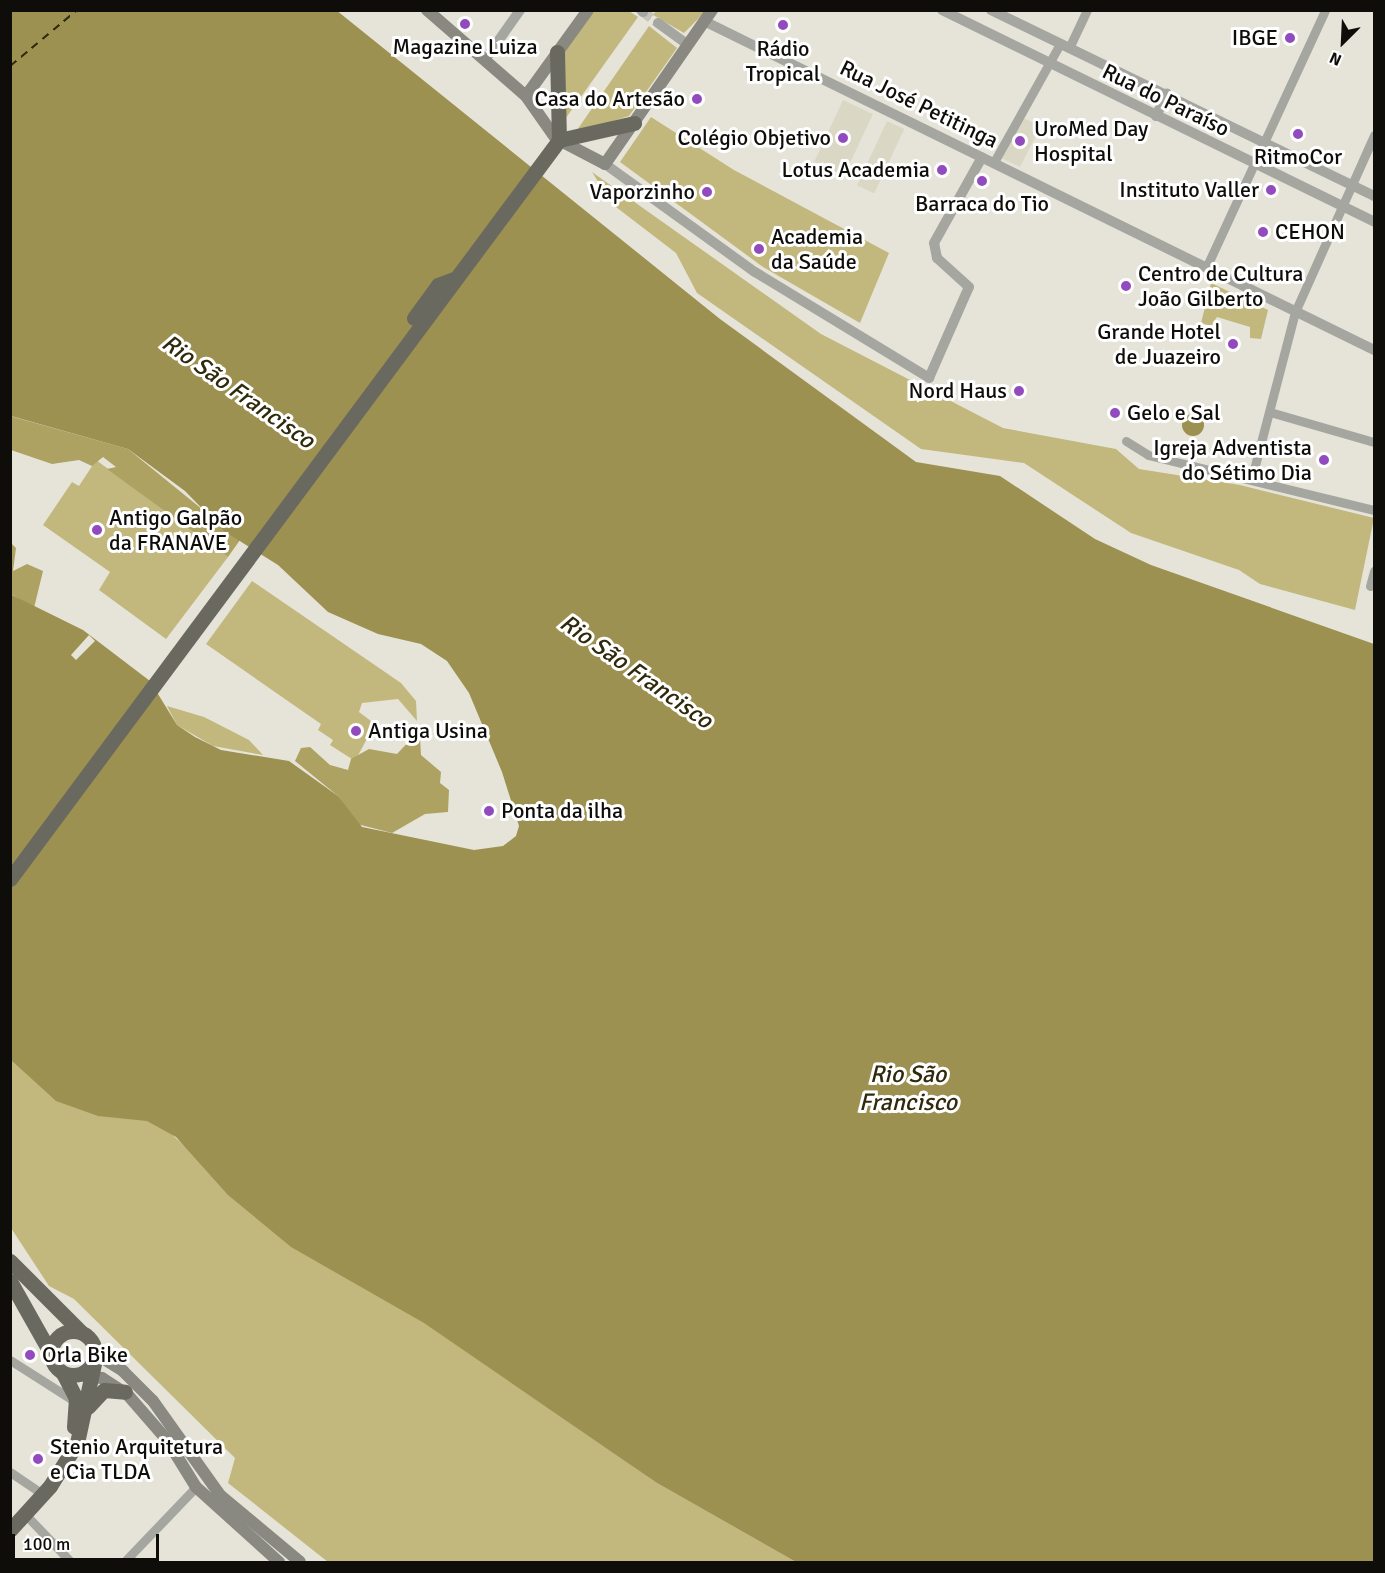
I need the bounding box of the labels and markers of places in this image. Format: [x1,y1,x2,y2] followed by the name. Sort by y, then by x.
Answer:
[458,17,472,31] marker: Magazine Luiza
[776,18,790,32] marker: Rádio Tropical
[1232,25,1278,51] place label: IBGE
[1283,31,1297,45] marker: IBGE
[392,34,538,60] place label: Magazine Luiza
[746,35,820,86] place label: Rádio Tropical
[535,86,685,112] place label: Casa do Artesão
[690,92,704,106] marker: Casa do Artesão
[1034,115,1148,166] place label: UroMed Day Hospital
[677,125,831,151] place label: Colégio Objetivo
[1291,127,1305,141] marker: RitmoCor
[836,131,850,145] marker: Colégio Objetivo
[1011,132,1029,150] marker: UroMed Day Hospital
[1254,144,1342,170] place label: RitmoCor
[782,157,930,183] place label: Lotus Academia
[935,163,949,177] marker: Lotus Academia
[975,174,989,188] marker: Barraca do Tio
[1119,177,1259,203] place label: Instituto Valler
[590,179,695,205] place label: Vaporzinho
[1264,183,1278,197] marker: Instituto Valler
[700,185,714,199] marker: Vaporzinho
[915,191,1049,217] place label: Barraca do Tio
[1275,219,1345,245] place label: CEHON
[771,223,863,274] place label: Academia da Saúde
[1256,225,1270,239] marker: CEHON
[752,242,766,256] marker: Academia da Saúde
[1138,260,1303,312] place label: Centro de Cultura João Gilberto
[1119,279,1133,293] marker: Centro de Cultura João Gilberto
[1097,318,1221,370] place label: Grande Hotel de Juazeiro
[1226,337,1240,351] marker: Grande Hotel de Juazeiro
[909,378,1007,404] place label: Nord Haus
[1012,384,1026,398] marker: Nord Haus
[1127,400,1220,426] place label: Gelo e Sal
[1108,406,1122,420] marker: Gelo e Sal
[1153,434,1312,486] place label: Igreja Adventista do Sétimo Dia
[1317,453,1331,467] marker: Igreja Adventista do Sétimo Dia
[109,504,242,556] place label: Antigo Galpão da FRANAVE
[90,523,104,537] marker: Antigo Galpão da FRANAVE
[368,718,488,744] place label: Antiga Usina
[349,724,363,738] marker: Antiga Usina
[501,798,623,824] place label: Ponta da ilha
[482,804,496,818] marker: Ponta da ilha
[42,1342,128,1368] place label: Orla Bike
[23,1348,37,1362] marker: Orla Bike
[50,1433,223,1484] place label: Stenio Arquitetura e Cia TLDA
[31,1452,45,1466] marker: Stenio Arquitetura e Cia TLDA

